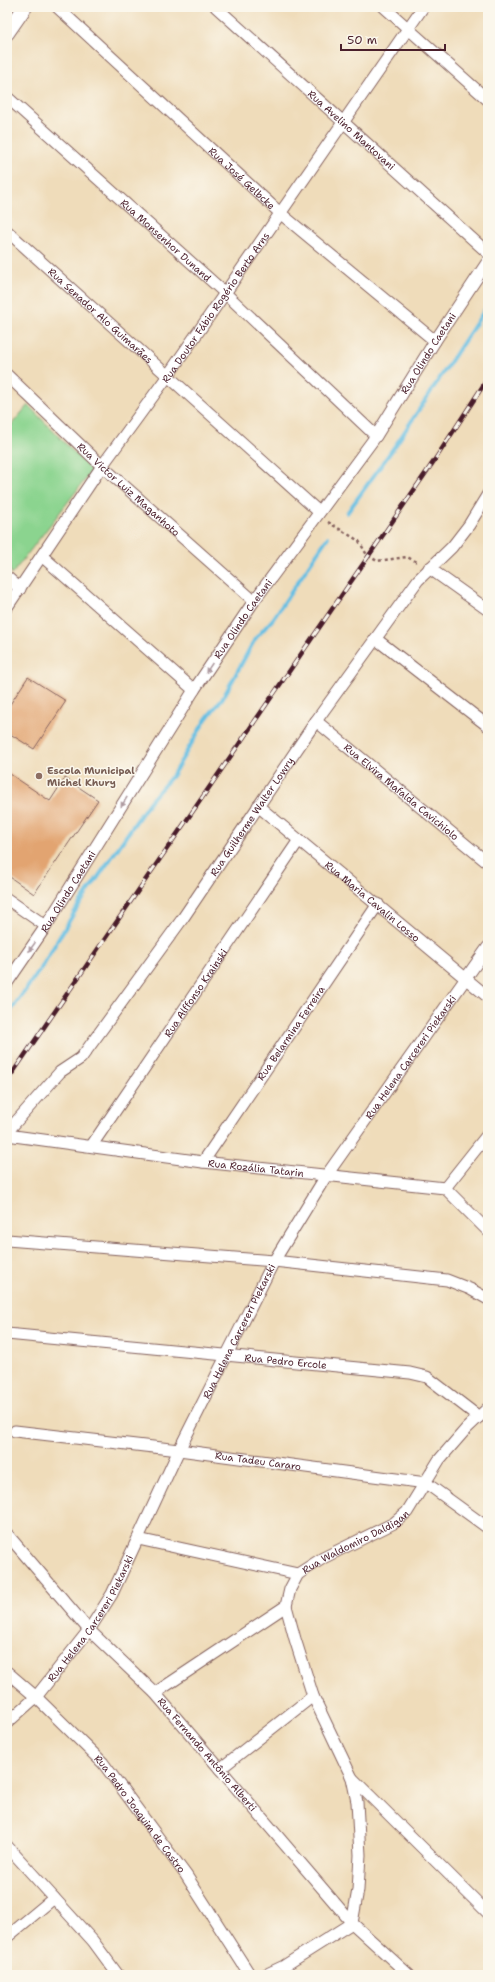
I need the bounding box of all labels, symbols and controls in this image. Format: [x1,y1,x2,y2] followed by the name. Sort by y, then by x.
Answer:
[341,26,445,52] scale bar
[347,32,377,48] text: 50 m
[305,87,398,173] street label: Rua Avelino Mantovani
[206,144,278,212] street label: Rua José Gelbcke
[118,196,215,285] street label: Rua Monsenhor Dunand
[159,229,272,385] street label: Rua Doutor Fábio Rogério Berto Arns
[46,265,156,366] street label: Rua Senador Alo Guimarães
[397,310,459,396] street label: Rua Olindo Caetani
[75,440,183,539] street label: Rua Victor Luiz Maganhoto
[211,576,275,661] street label: Rua Olindo Caetani
[205,663,213,673] one-way arrow
[341,740,462,843] street label: Rua Elvira Mafalda Cavichiolo
[207,754,296,879] street label: Rua Guilherme Walter Lowry
[47,764,135,789] place label: Escola Municipal Michel Khury
[34,771,44,781] marker: Escola Municipal Michel Khury
[121,796,128,808] one-way arrow
[37,848,98,935] street label: Rua Olindo Caetani
[322,858,423,944] street label: Rua Maria Cavalin Losso
[28,942,36,952] one-way arrow
[161,946,230,1039] street label: Rua Alffonso Krainski
[254,982,328,1083] street label: Rua Belarmina Ferreira
[362,992,459,1121] street label: Rua Helena Carcereri Piekarski
[207,1156,304,1179] street label: Rua Rozália Tatarin
[199,1261,278,1401] street label: Rua Helena Carcereri Piekarski
[244,1351,328,1371] street label: Rua Pedro Ercole
[214,1448,302,1473] street label: Rua Tadeu Cararo
[299,1507,412,1576] street label: Rua Waldomiro Daldigan
[44,1553,136,1684] street label: Rua Helena Carcereri Piekarski
[155,1695,260,1814] street label: Rua Fernando Antônio Alberti
[92,1752,188,1875] street label: Rua Pedro Joaquim de Castro

